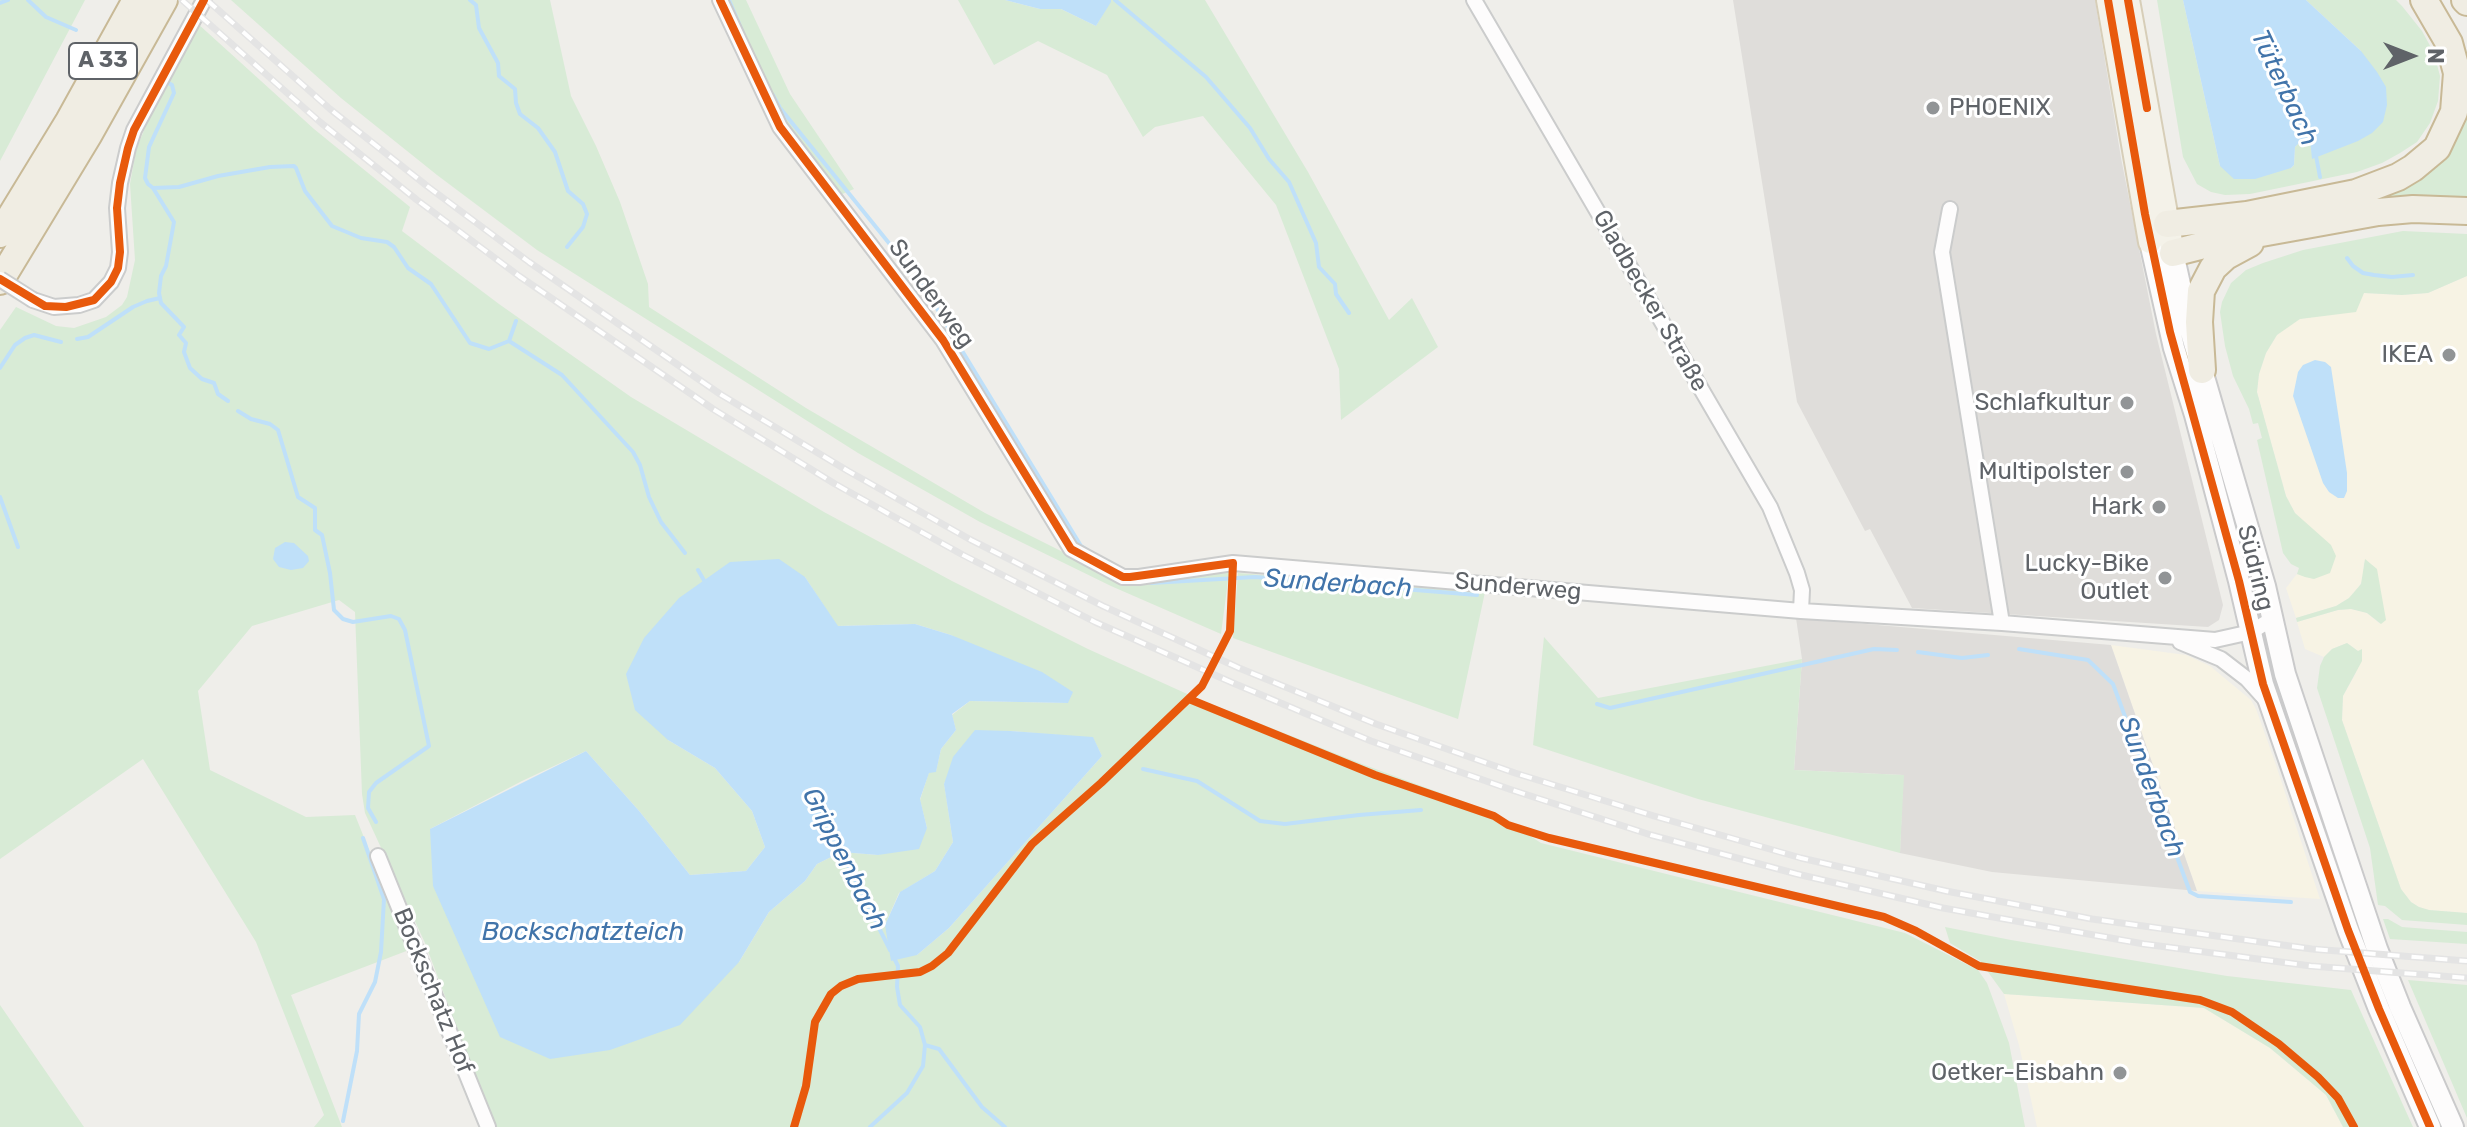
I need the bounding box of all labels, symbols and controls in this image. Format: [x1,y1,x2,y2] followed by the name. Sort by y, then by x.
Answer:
[2371,16,2451,96] north arrow
[2244,25,2324,151] water label: Tüterbach
[69,43,137,79] road number: A 33
[2422,48,2449,64] text: N
[1949,94,2051,122] place label: PHOENIX
[1924,99,1942,117] marker: PHOENIX
[1586,205,1714,397] street label: Gladbecker Straße
[882,234,980,354] street label: Sunderweg
[2381,341,2433,369] place label: IKEA
[2440,346,2458,364] marker: IKEA
[1974,389,2111,417] place label: Schlafkultur
[2118,394,2136,412] marker: Schlafkultur
[1978,458,2111,486] place label: Multipolster
[2118,463,2136,481] marker: Multipolster
[2091,493,2143,521] place label: Hark
[2150,498,2168,516] marker: Hark
[2230,522,2280,614] street label: Südring
[2025,550,2149,606] place label: Lucky-Bike Outlet
[1263,563,1413,605] water label: Sunderbach
[1453,567,1583,607] street label: Sunderweg
[2156,569,2174,587] marker: Lucky-Bike Outlet
[2111,712,2191,862] water label: Sunderbach
[795,782,893,936] water label: Grippenbach
[387,904,479,1078] street label: Bockschatz Hof
[482,916,684,948] water label: Bockschatzteich
[1931,1059,2104,1087] place label: Oetker-Eisbahn
[2111,1064,2129,1082] marker: Oetker-Eisbahn

